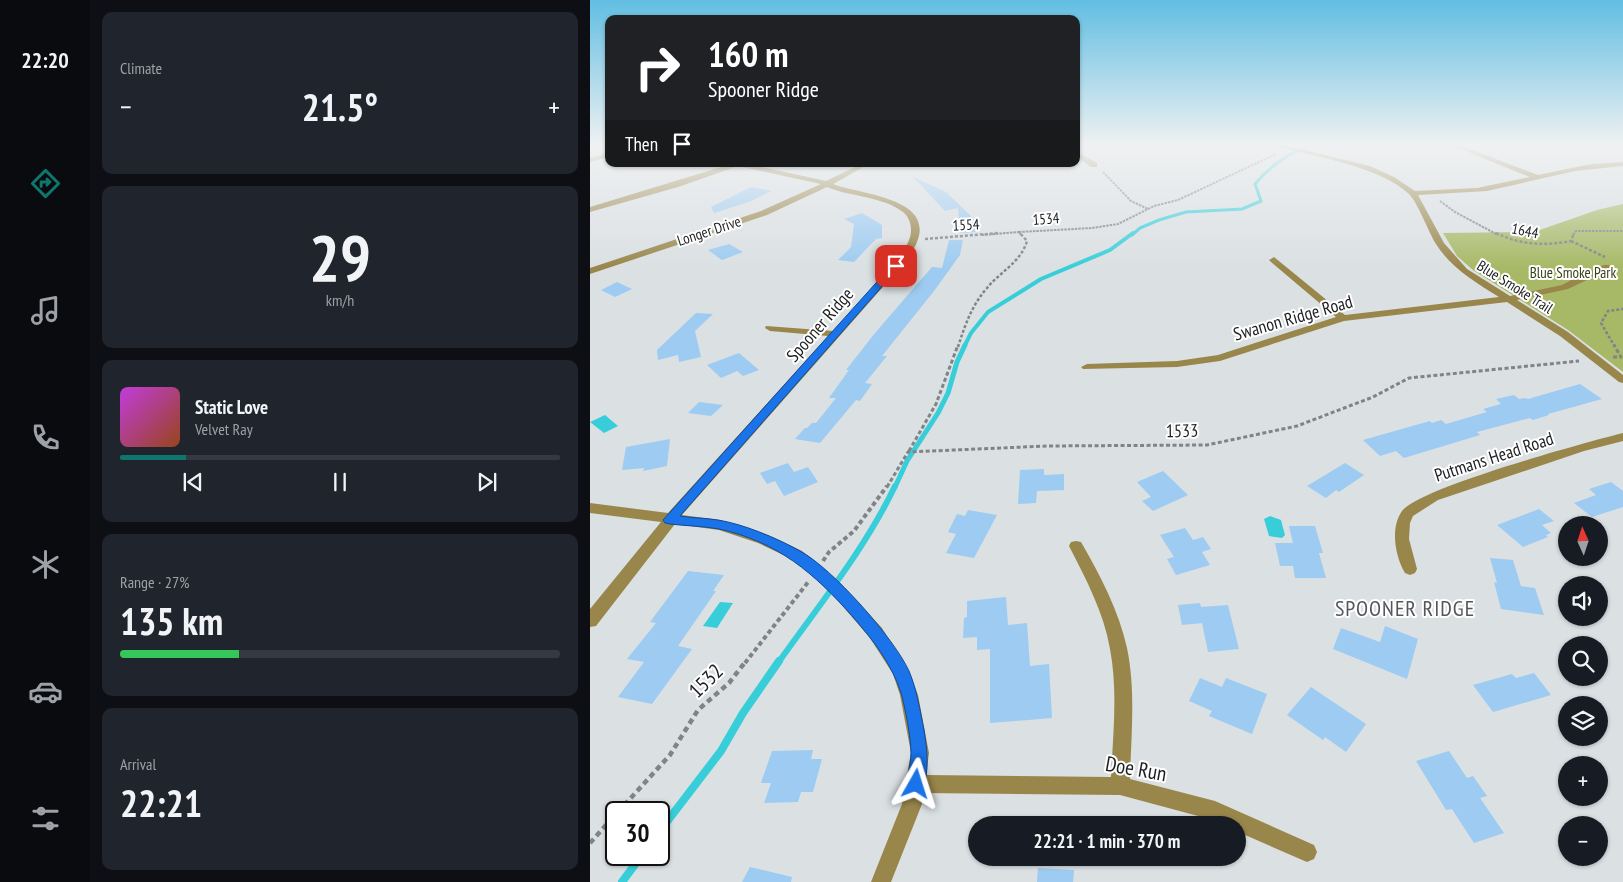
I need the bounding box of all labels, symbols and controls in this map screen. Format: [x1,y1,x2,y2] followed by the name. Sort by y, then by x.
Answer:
[708,31,789,77] text: 160 m
[625,35,690,100] icon: right
[21,46,69,74] text: 22:20
[120,58,162,78] text: Climate
[708,75,819,103] text: Spooner Ridge
[302,82,378,131] text: 21.5°
[120,88,132,125] text: −
[548,88,560,125] text: +
[668,130,696,158] icon: arrive
[625,132,658,156] text: Then
[28,166,63,201] icon: directions
[1032,208,1060,229] street label: 1534
[675,211,743,250] street label: Longer Drive
[952,214,980,235] street label: 1554
[309,215,371,299] text: 29
[1510,219,1540,242] street label: 1644
[875,245,917,287] pin
[882,252,910,280] icon: arrive
[1474,256,1557,318] street label: Blue Smoke Trail
[1530,263,1616,282] park label: Blue Smoke Park
[781,283,858,366] street label: Spooner Ridge
[326,290,354,310] text: km/h
[1231,290,1355,346] street label: Swanon Ridge Road
[28,293,63,328] icon: music
[195,395,268,419] text: Static Love
[195,419,253,439] text: Velvet Ray
[1166,419,1198,442] street label: 1533
[28,420,63,455] icon: phone
[1431,426,1556,487] street label: Putmans Head Road
[179,468,207,496] icon: previous
[326,468,354,496] icon: pause
[473,468,501,496] icon: next
[1558,516,1608,566] north arrow
[1558,516,1608,866] map controls
[28,547,63,582] icon: climate
[120,572,189,592] text: Range · 27%
[1558,576,1608,626] button: sound
[1335,594,1475,622] district label: SPOONER RIDGE
[120,596,223,645] text: 135 km
[1558,636,1608,686] button: search
[683,658,729,704] street label: 1532
[28,674,63,709] icon: car
[1558,696,1608,746] button: layers
[1103,750,1169,787] street label: Doe Run
[120,754,156,774] text: Arrival
[1558,756,1608,806] button: +
[889,757,941,809] position arrow
[120,778,202,827] text: 22:21
[28,801,63,836] icon: filters
[605,801,670,866] speed limit sign: 30
[1558,816,1608,866] button: −
[1034,829,1180,853] text: 22:21 · 1 min · 370 m

